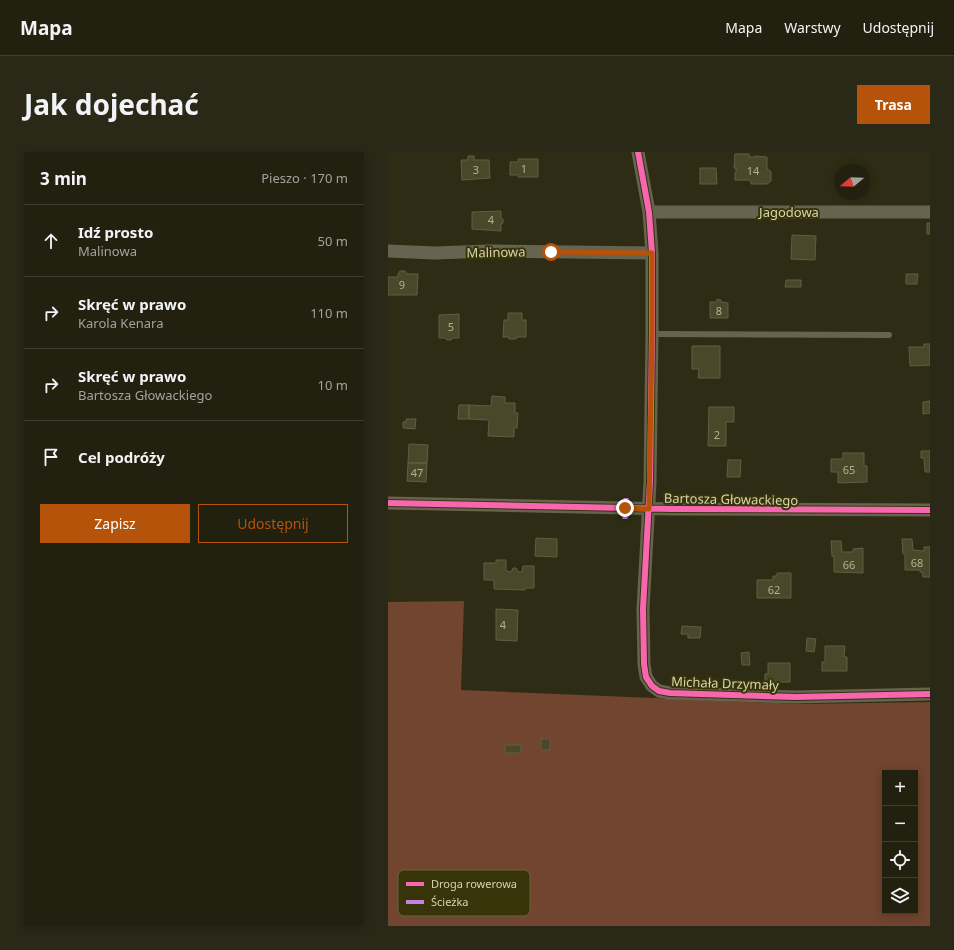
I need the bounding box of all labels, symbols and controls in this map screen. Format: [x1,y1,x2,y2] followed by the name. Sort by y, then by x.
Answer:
[20,15,73,41] text: Mapa
[725,18,762,37] text: Mapa
[784,18,841,37] text: Warstwy
[863,18,934,37] text: Udostępnij
[24,85,199,123] text: Jak dojechać
[857,85,930,124] button: Trasa
[521,161,527,176] house number: 1
[473,162,479,177] house number: 3
[747,163,760,178] house number: 14
[834,164,870,200] north arrow
[40,167,87,190] text: 3 min
[261,169,348,187] text: Pieszo · 170 m
[757,203,819,221] street label: Jagodowa
[488,212,495,227] house number: 4
[78,222,153,242] text: Idź prosto
[40,230,62,252] icon: ahead
[318,232,348,250] text: 50 m
[78,242,137,260] text: Malinowa
[466,242,526,262] street label: Malinowa
[542,243,560,261] route start
[399,277,405,292] house number: 9
[78,294,186,314] text: Skręć w prawo
[40,302,62,324] icon: right
[716,303,722,318] house number: 8
[310,304,348,322] text: 110 m
[78,314,163,332] text: Karola Kenara
[448,319,454,334] house number: 5
[78,366,186,386] text: Skręć w prawo
[40,374,62,396] icon: right
[318,376,348,394] text: 10 m
[78,386,212,404] text: Bartosza Głowackiego
[714,427,720,442] house number: 2
[40,446,62,468] icon: arrive
[78,447,165,467] text: Cel podróży
[843,462,855,477] house number: 65
[411,465,423,480] house number: 47
[664,489,798,509] street label: Bartosza Głowackiego
[616,499,634,517] route end
[40,504,190,543] button: Zapisz
[198,504,348,543] button: Udostępnij
[911,555,923,570] house number: 68
[843,557,855,572] house number: 66
[768,582,780,597] house number: 62
[500,617,507,632] house number: 4
[671,672,780,694] street label: Michała Drzymały
[882,770,918,914] map controls
[882,770,918,806] button: +
[882,806,918,842] button: −
[882,842,918,878] button: locate
[398,870,530,916] legend
[431,876,517,891] text: Droga rowerowa
[882,878,918,914] button: layers
[431,894,468,909] text: Ścieżka

